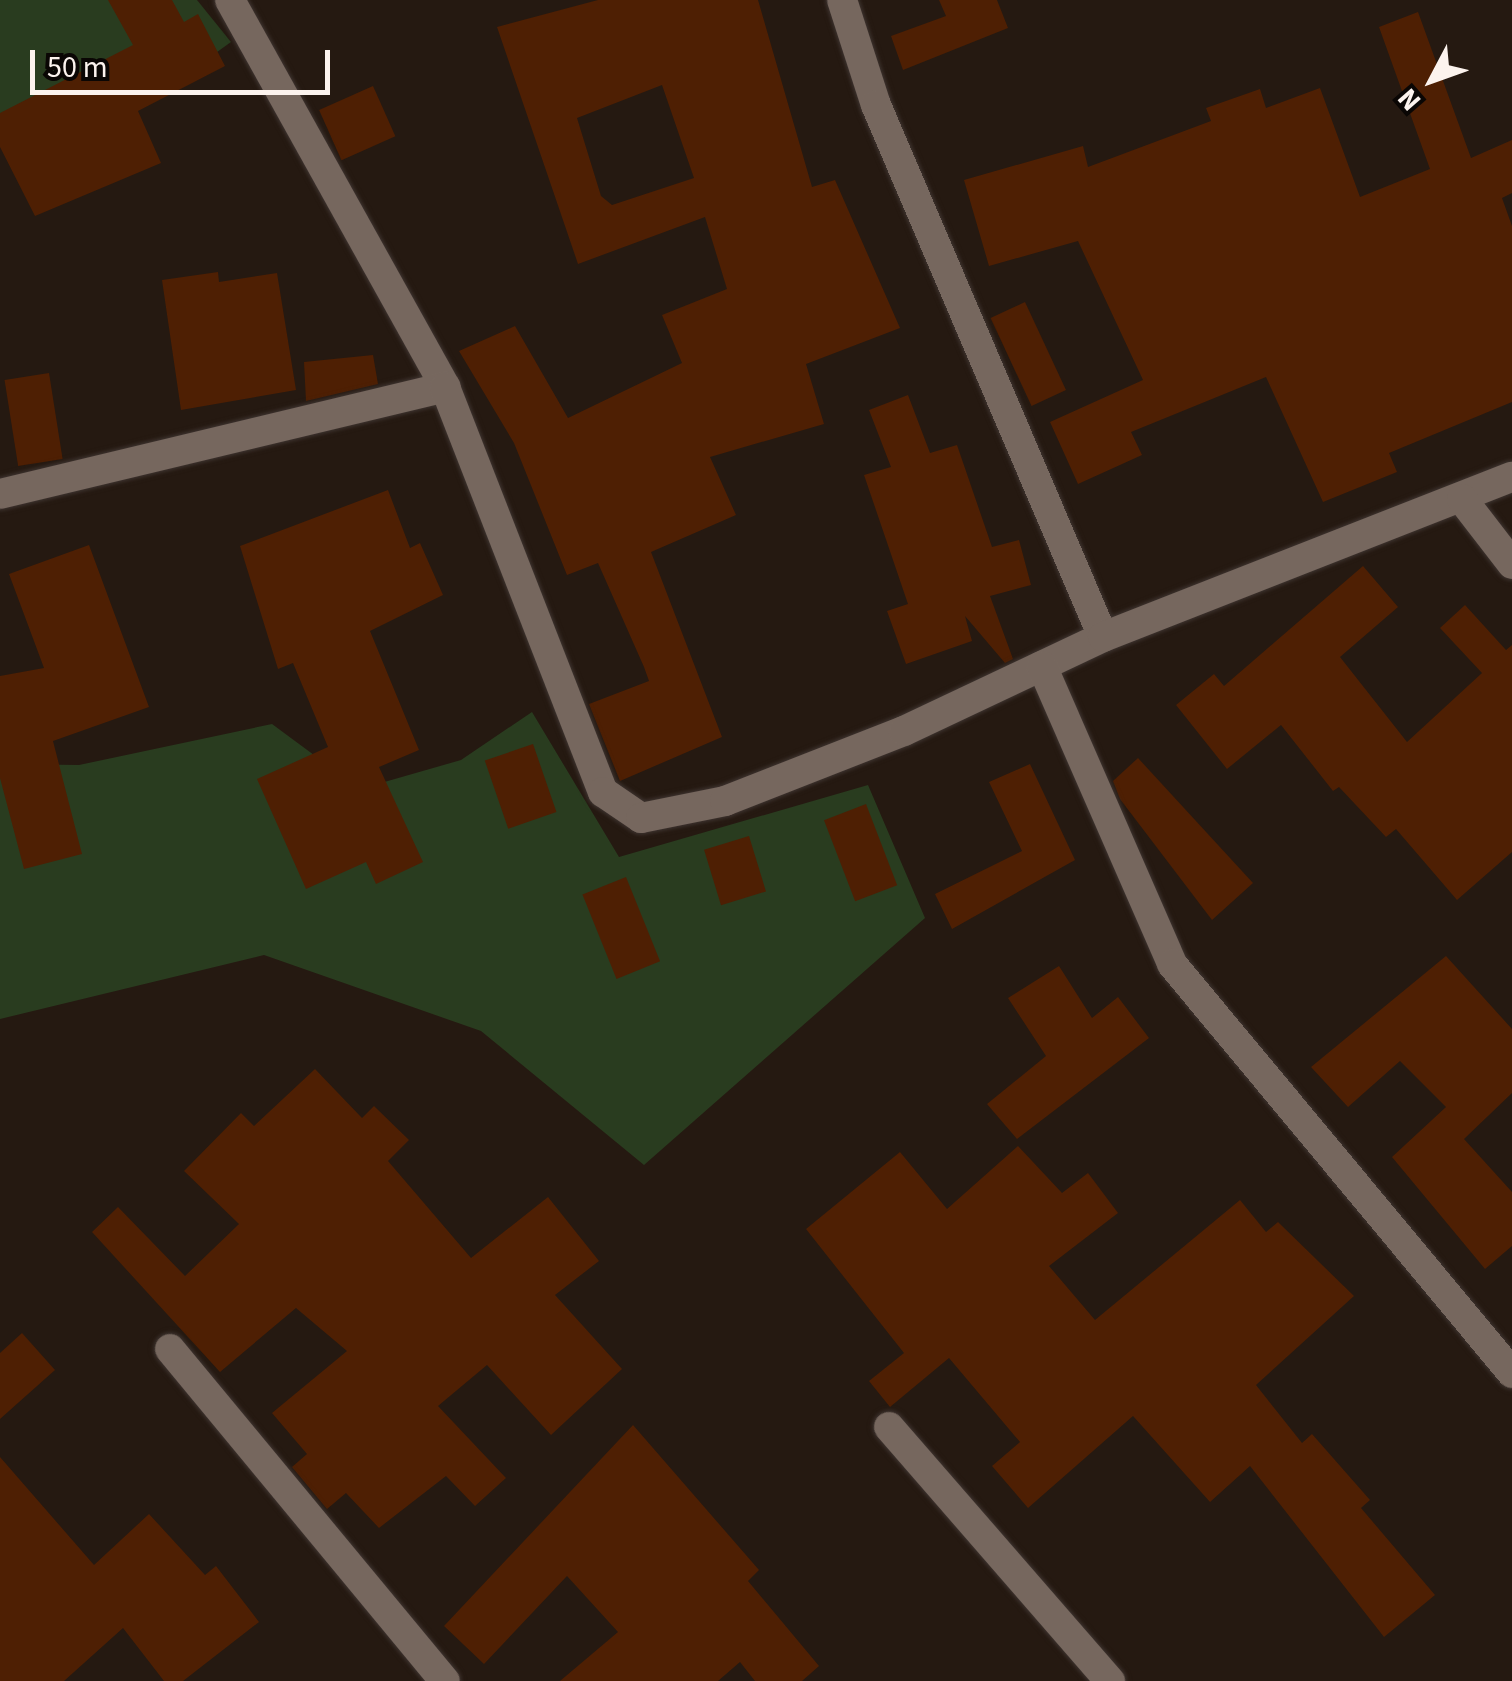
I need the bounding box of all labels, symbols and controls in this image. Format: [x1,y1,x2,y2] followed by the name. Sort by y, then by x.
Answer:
[35,30,335,92] scale bar
[1382,30,1482,130] north arrow
[47,46,108,89] text: 50 m
[1388,80,1431,120] text: N

